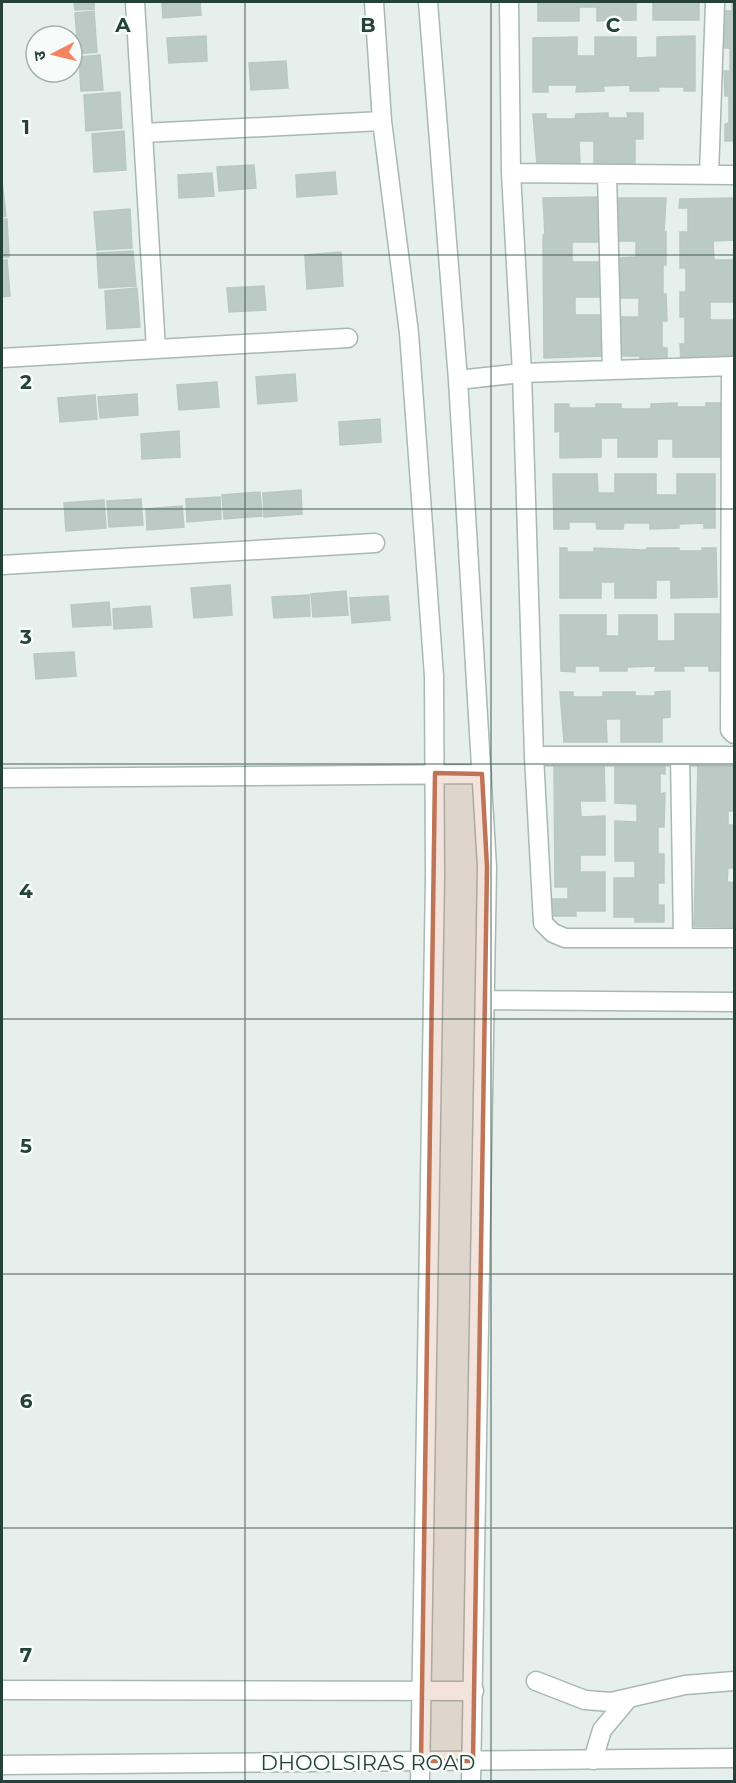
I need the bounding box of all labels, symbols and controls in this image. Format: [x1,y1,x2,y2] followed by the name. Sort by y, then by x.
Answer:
[114,13,131,37] text: A
[360,13,376,37] text: B
[606,13,621,37] text: C
[24,24,84,84] north arrow
[30,49,50,62] text: उ
[22,115,30,139] text: 1
[20,370,32,394] text: 2
[19,625,32,649] text: 3
[19,879,33,903] text: 4
[20,1134,32,1158] text: 5
[20,1389,33,1413] text: 6
[20,1643,32,1667] text: 7
[261,1750,475,1775] street label: DHOOLSIRAS ROAD

